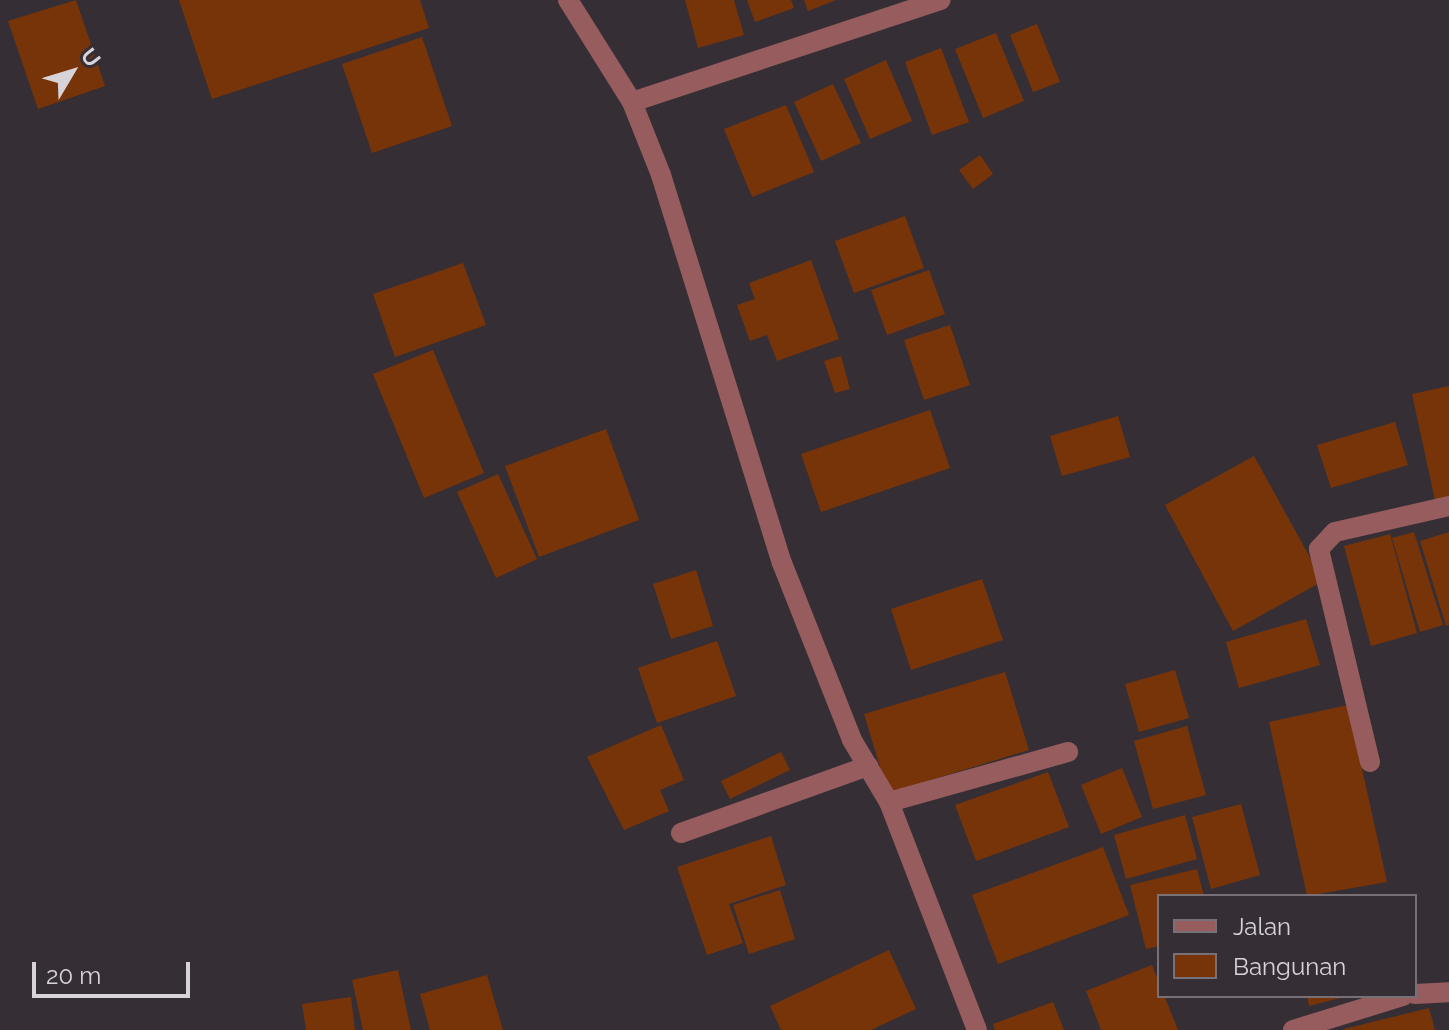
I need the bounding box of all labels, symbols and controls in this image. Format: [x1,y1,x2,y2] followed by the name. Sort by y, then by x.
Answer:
[32,32,112,112] north arrow
[76,43,106,72] text: U
[1157,894,1417,998] legend
[1233,912,1291,941] text: Jalan
[36,946,194,996] scale bar
[1233,952,1346,981] text: Bangunan
[46,961,101,990] text: 20 m

